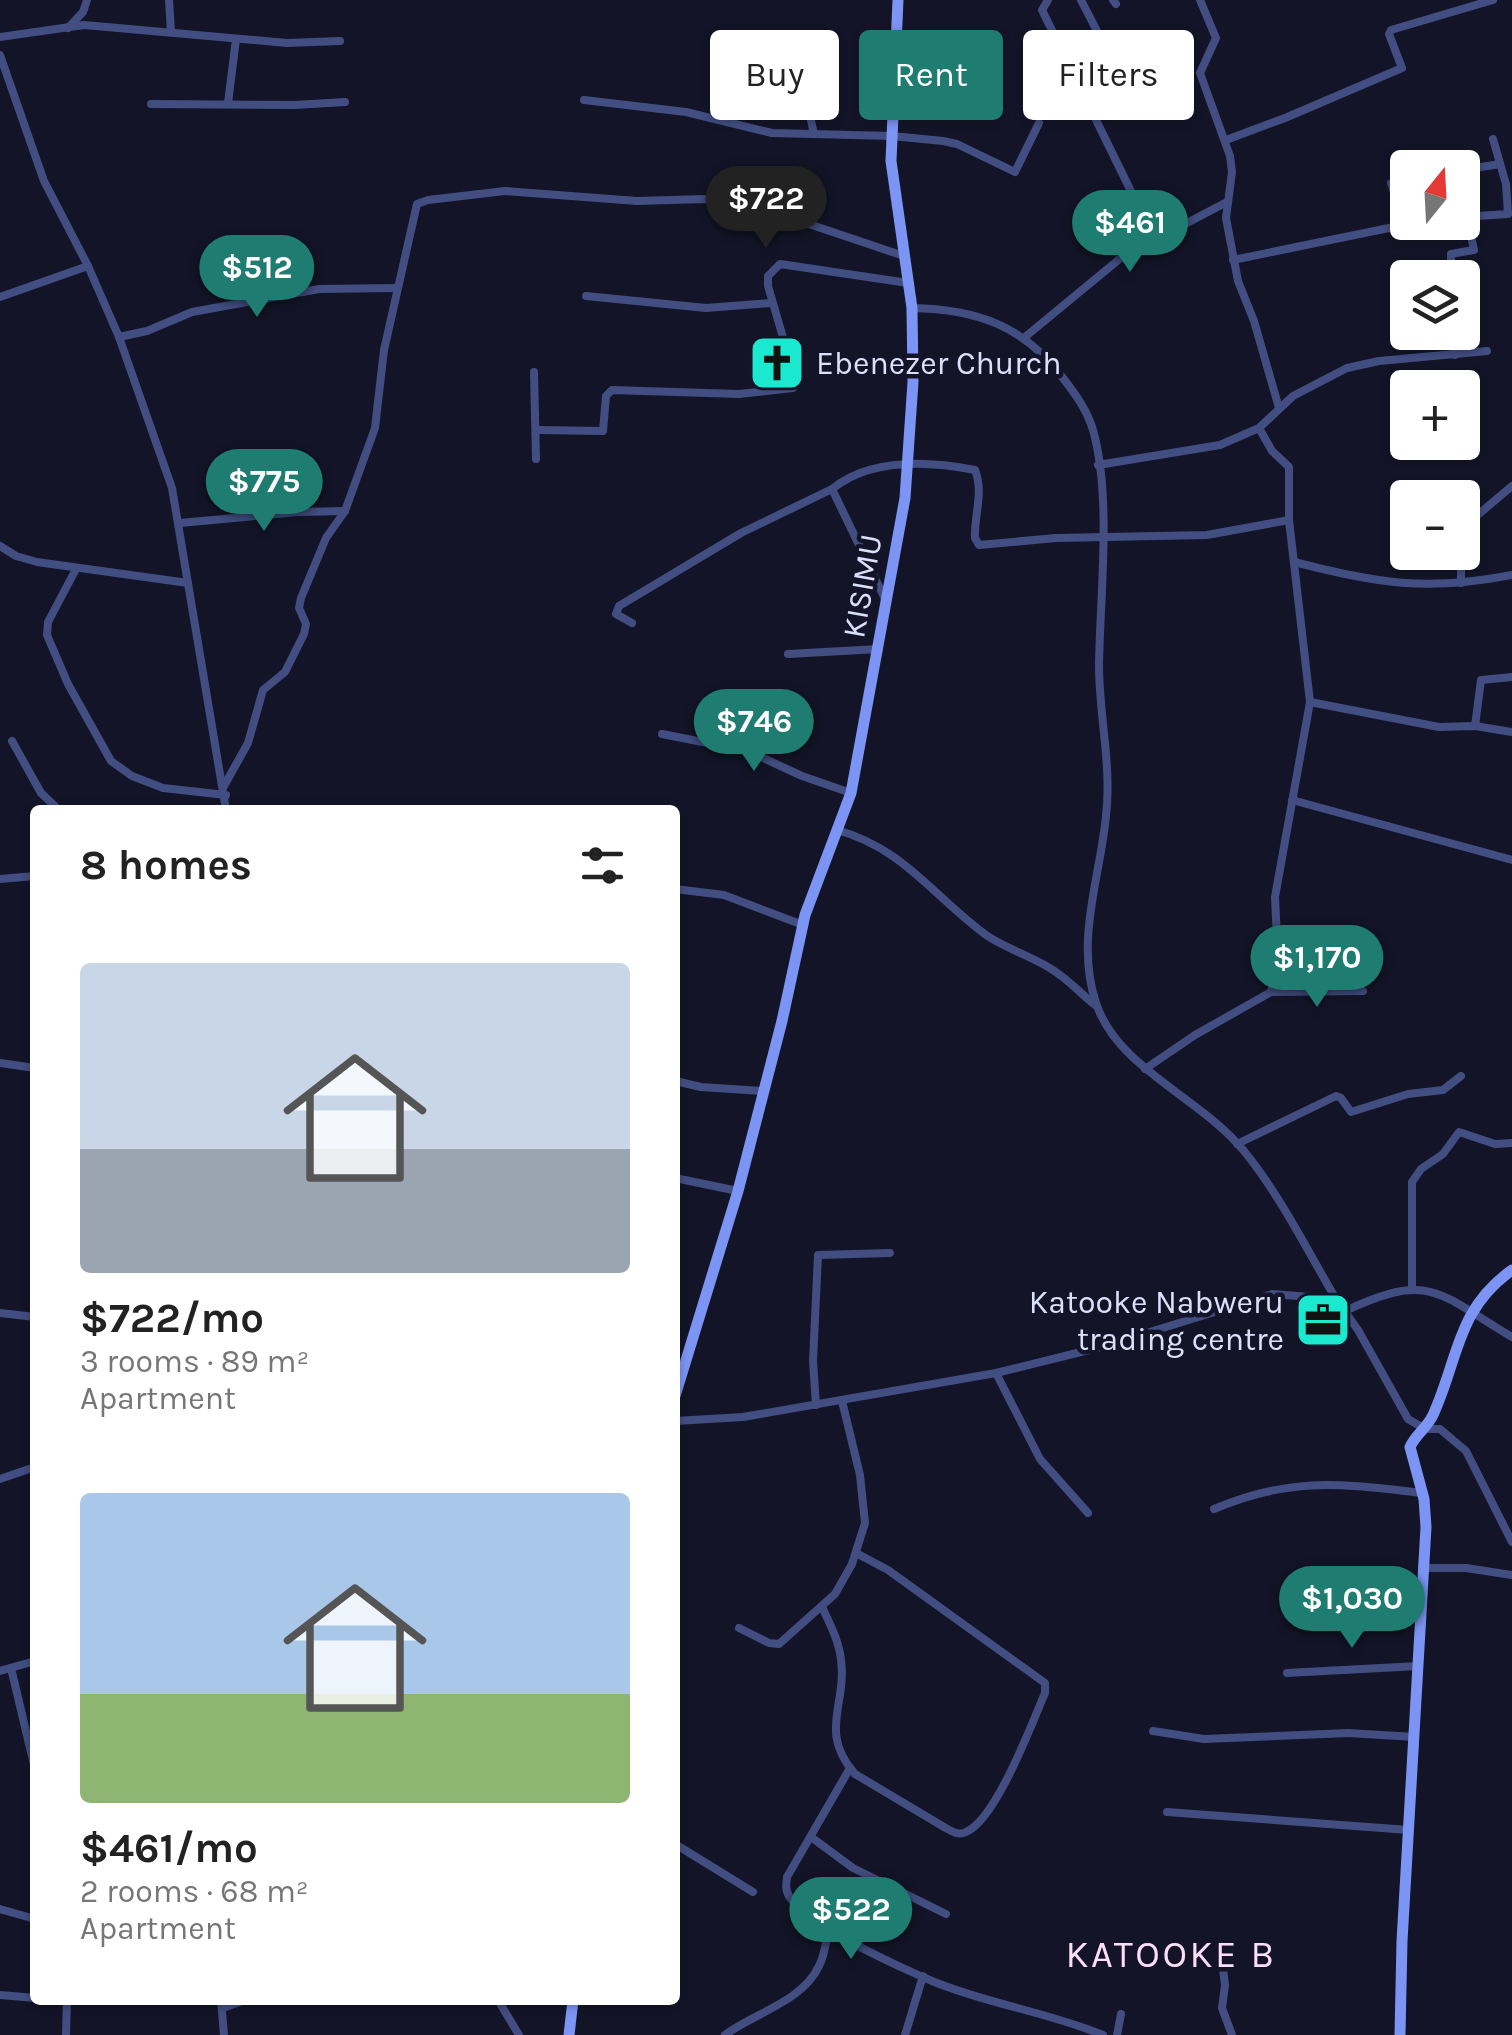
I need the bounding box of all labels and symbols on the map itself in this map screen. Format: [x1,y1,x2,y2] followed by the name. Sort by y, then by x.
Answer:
[1390,150,1480,240] north arrow
[707,166,825,251] pin: $722
[1071,190,1189,275] pin: $461
[198,235,316,320] pin: $512
[747,333,807,393] church icon: Ebenezer Church
[816,345,1062,382] place label: Ebenezer Church
[205,449,323,534] pin: $775
[835,531,890,641] street label: KISIMU
[695,689,813,774] pin: $746
[1236,925,1398,1010] pin: $1,170
[1029,1284,1284,1358] place label: Katooke Nabweru trading centre
[1293,1290,1353,1350] office icon: Katooke Nabweru trading centre
[1271,1566,1433,1651] pin: $1,030
[792,1877,910,1962] pin: $522
[1065,1932,1277,1977] district label: KATOOKE B

